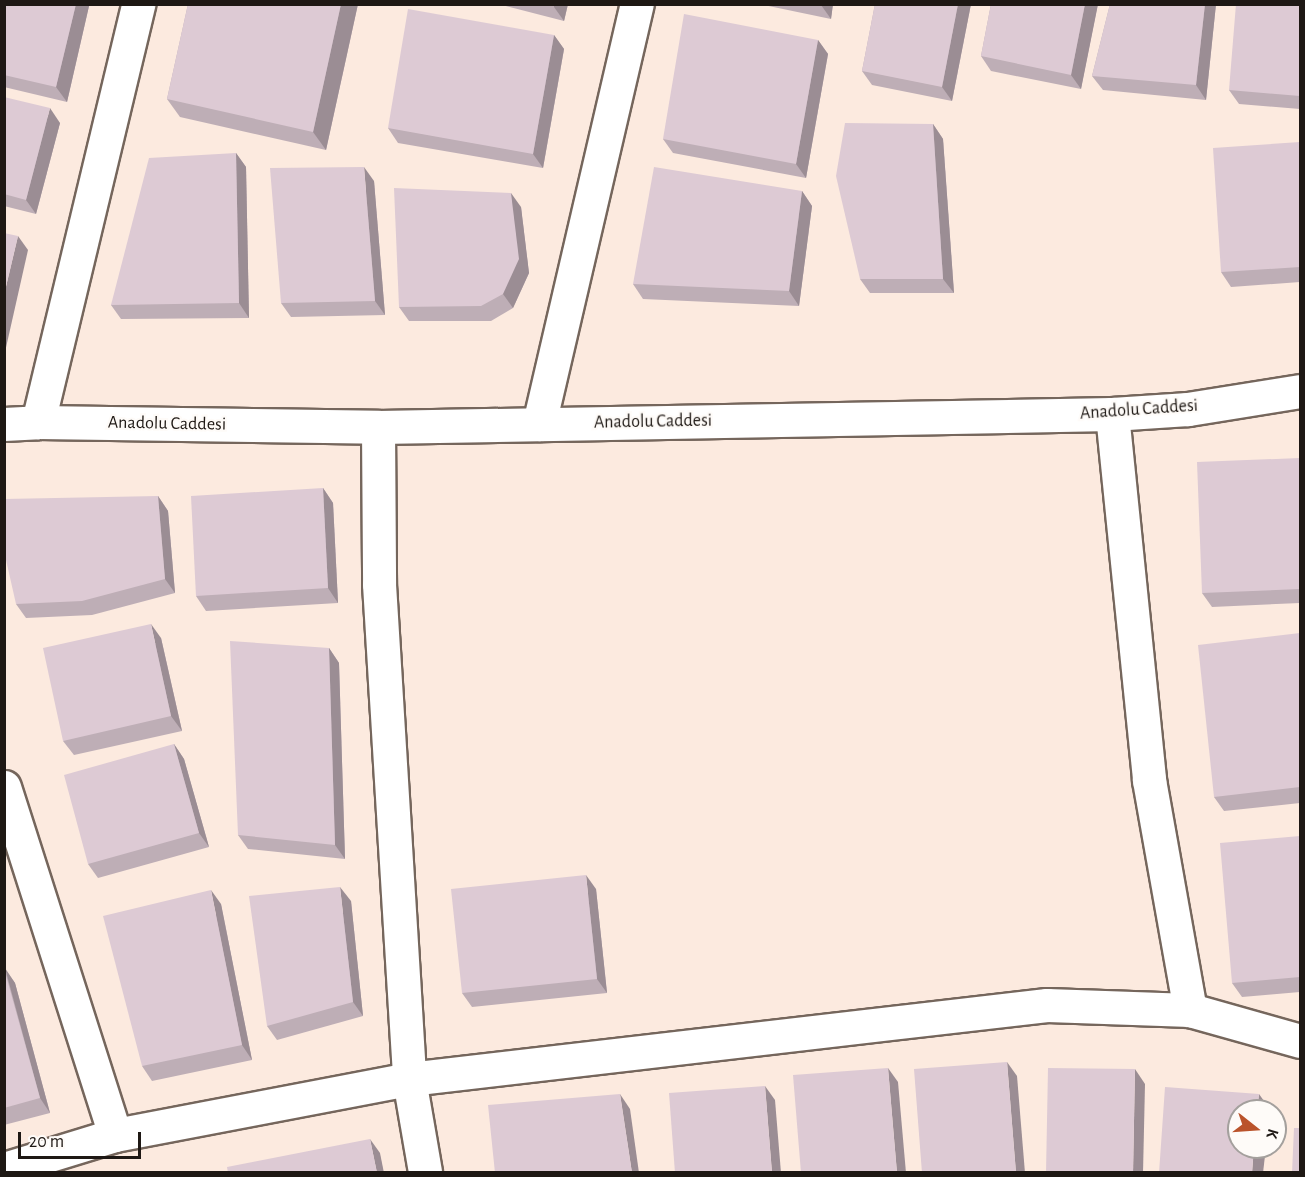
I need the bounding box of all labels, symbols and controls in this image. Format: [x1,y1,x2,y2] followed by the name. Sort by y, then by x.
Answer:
[1079,395,1199,425] street label: Anadolu Caddesi
[594,410,712,434] street label: Anadolu Caddesi
[108,412,226,436] street label: Anadolu Caddesi
[1227,1099,1287,1159] north arrow
[21,1120,144,1158] scale bar
[1263,1127,1281,1140] text: K
[29,1133,64,1151] text: 20 m

